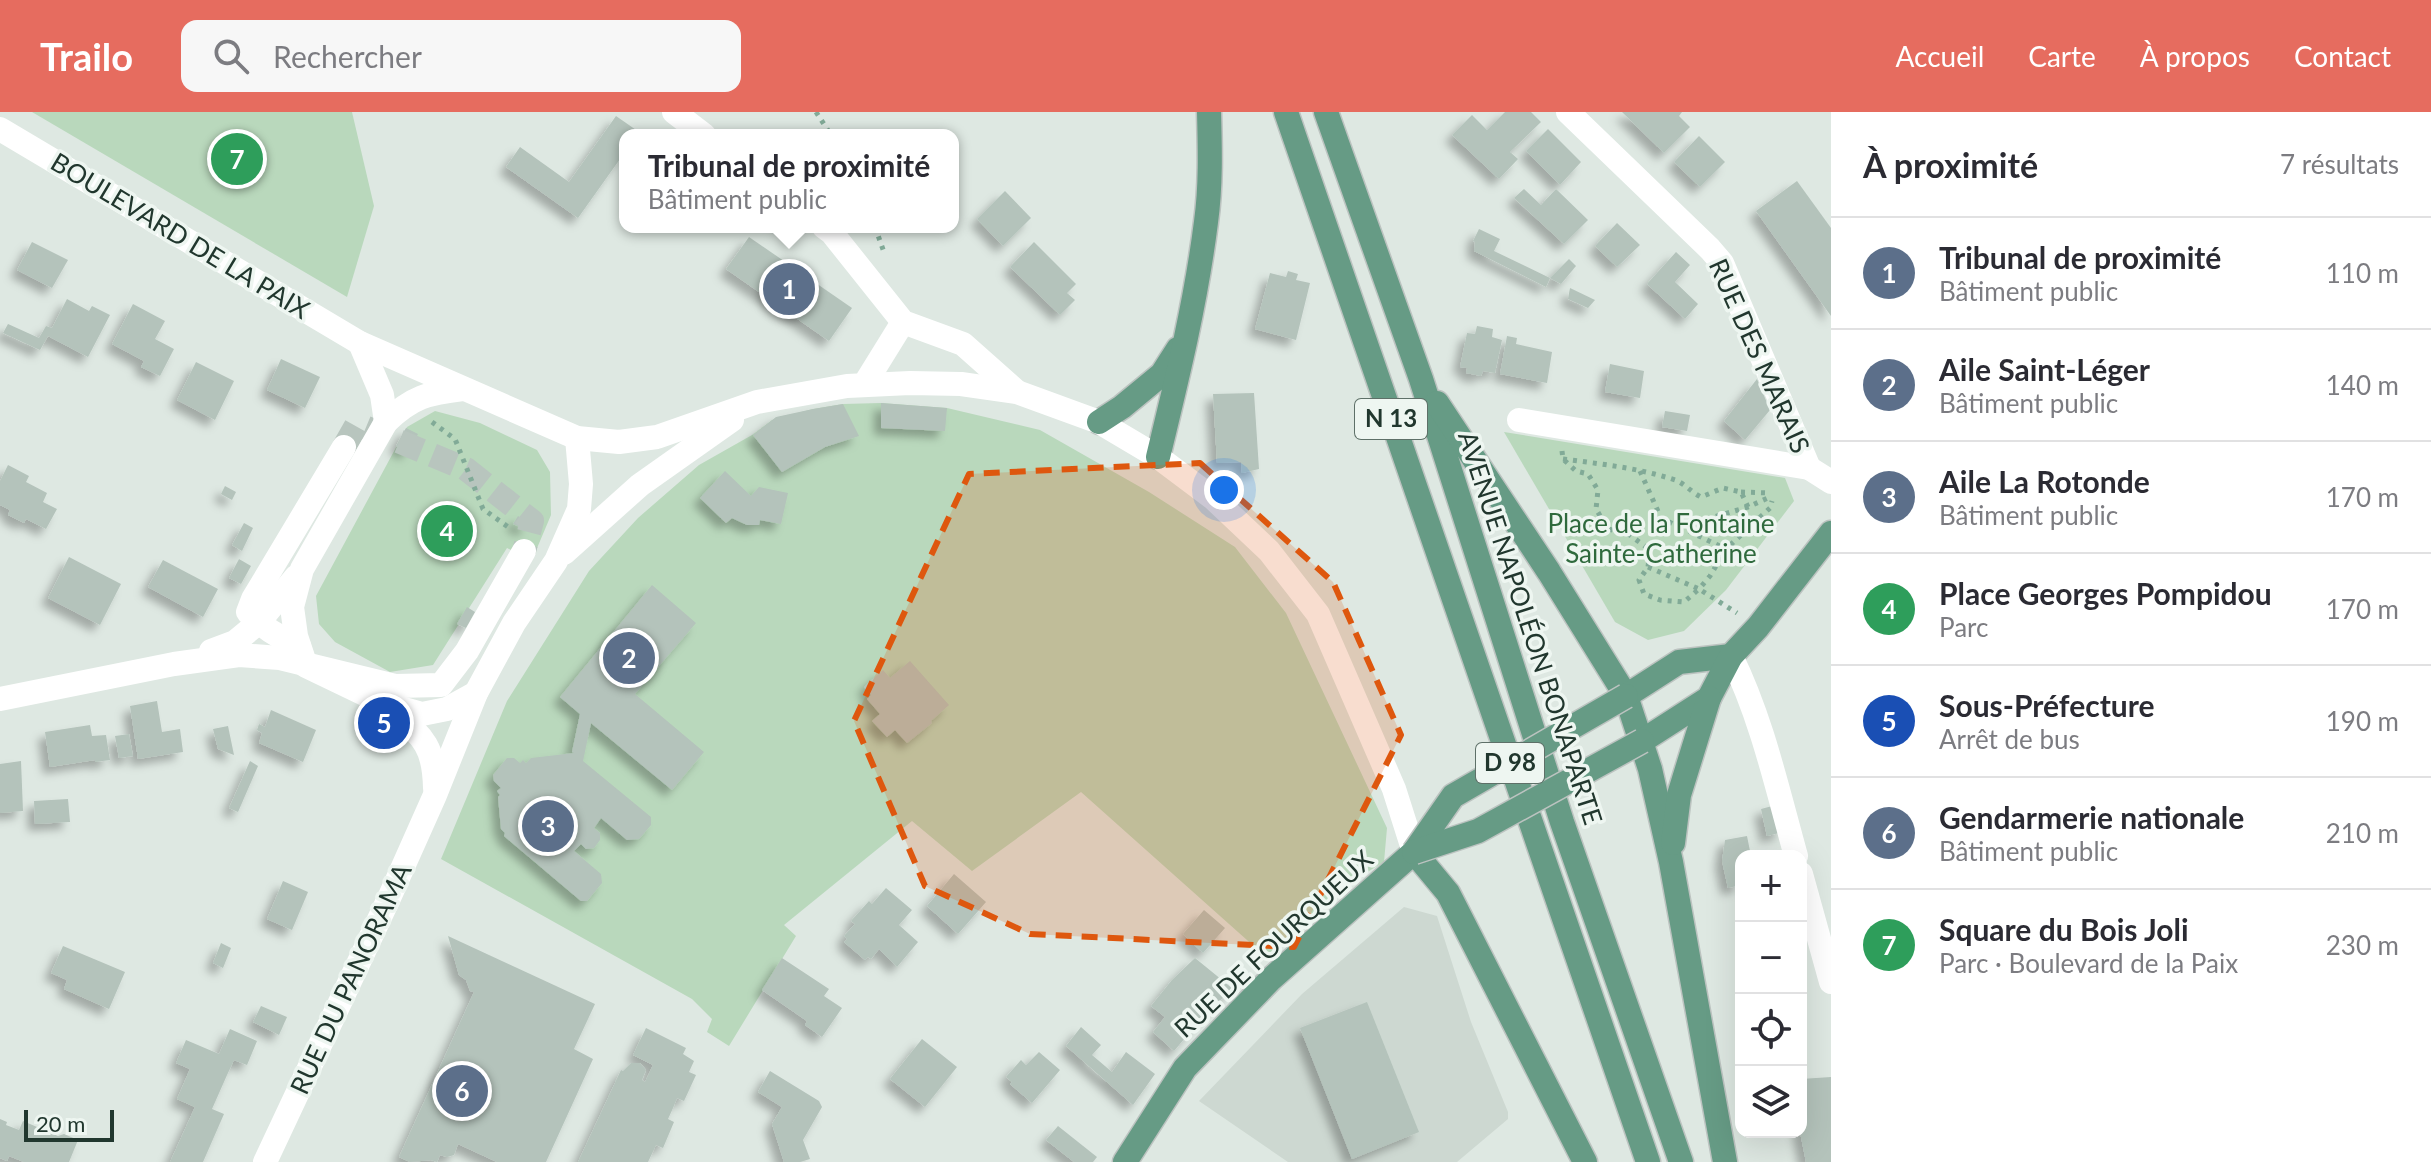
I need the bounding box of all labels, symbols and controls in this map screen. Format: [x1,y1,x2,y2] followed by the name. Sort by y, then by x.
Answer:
[181,20,741,92] search box
[40,33,133,79] text: Trailo
[209,34,253,78] icon: search
[273,38,422,74] text: Rechercher
[1895,39,1984,73] text: Accueil
[2028,39,2096,73] text: Carte
[2140,39,2250,73] text: À propos
[2294,39,2391,73] text: Contact
[211,129,263,189] pin: 7
[619,129,959,233] popup
[1863,144,2038,185] text: À proximité
[45,145,316,325] street label: BOULEVARD DE LA PAIX
[648,147,930,183] text: Tribunal de proximité
[2280,148,2399,180] text: 7 résultats
[648,183,827,215] text: Bâtiment public
[1939,239,2221,275] text: Tribunal de proximité
[1703,253,1817,458] street label: RUE DES MARAIS
[1881,257,1897,289] text: 1
[2326,257,2399,289] text: 110 m
[763,259,815,319] pin: 1
[1939,275,2118,307] text: Bâtiment public
[1939,351,2150,387] text: Aile Saint-Léger
[1881,369,1897,401] text: 2
[2326,369,2399,401] text: 140 m
[1939,387,2118,419] text: Bâtiment public
[1355,399,1427,439] road number: N 13
[1452,427,1610,828] street label: AVENUE NAPOLÉON BONAPARTE
[1939,463,2150,499] text: Aile La Rotonde
[1204,470,1244,510] your location
[1881,481,1897,513] text: 3
[2326,481,2399,513] text: 170 m
[1939,499,2118,531] text: Bâtiment public
[421,501,473,561] pin: 4
[1547,507,1775,569] park label: Place de la Fontaine Sainte-Catherine
[1939,575,2272,611] text: Place Georges Pompidou
[1881,593,1897,625] text: 4
[2326,593,2399,625] text: 170 m
[1939,611,1988,643] text: Parc
[603,628,655,688] pin: 2
[1939,687,2155,723] text: Sous-Préfecture
[358,693,410,753] pin: 5
[1881,705,1897,737] text: 5
[2326,705,2399,737] text: 190 m
[1939,723,2080,755] text: Arrêt de bus
[1476,743,1544,783] road number: D 98
[522,796,574,856] pin: 3
[1939,799,2244,835] text: Gendarmerie nationale
[1881,817,1897,849] text: 6
[2326,817,2399,849] text: 210 m
[1939,835,2118,867] text: Bâtiment public
[1167,843,1379,1044] street label: RUE DE FOURQUEUX
[1735,850,1807,1138] map controls
[1735,850,1807,922] button: +
[283,858,418,1099] street label: RUE DU PANORAMA
[1939,911,2189,947] text: Square du Bois Joli
[1735,922,1807,994] button: −
[1881,929,1897,961] text: 7
[2326,929,2399,961] text: 230 m
[1939,947,2238,979] text: Parc · Boulevard de la Paix
[1735,994,1807,1066] button: locate
[436,1061,488,1121] pin: 6
[1735,1066,1807,1138] button: layers
[24,1106,114,1142] scale bar
[36,1110,85,1137] text: 20 m

